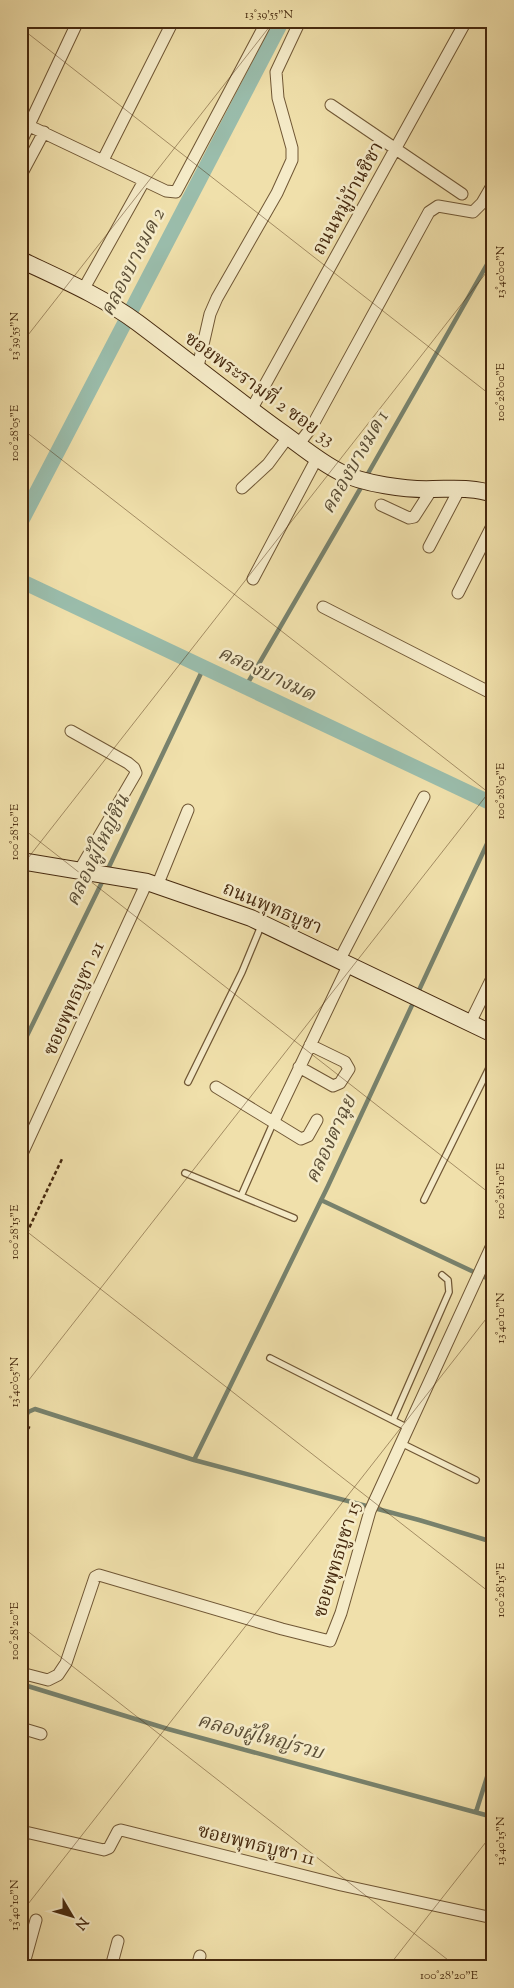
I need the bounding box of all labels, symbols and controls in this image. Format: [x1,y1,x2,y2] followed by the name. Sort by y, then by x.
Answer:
[245,6,294,24] text: 13°39'55"N
[307,137,391,261] street label: ถนนหมู่บ้านชิชา
[94,204,174,322] water label: คลองบางมด 2
[492,245,510,298] text: 13°40'00"N
[6,311,24,360] text: 13°39'55"N
[178,324,342,454] street label: ซอยพระรามที่ 2 ซอย 33
[492,362,510,421] text: 100°28'00"E
[6,404,24,461] text: 100°28'05"E
[315,406,397,520] water label: คลองบางมด 1
[213,640,321,711] water label: คลองบางมด
[492,762,510,819] text: 100°28'05"E
[58,788,139,912] water label: คลองผู้ใหญ่ชิน
[6,803,24,860] text: 100°28'10"E
[218,876,326,942] street label: ถนนพุทธบูชา
[38,937,112,1060] street label: ซอยพุทธบูชา 21
[299,1090,365,1189] water label: คลองตาฉุย
[492,1162,510,1219] text: 100°28'10"E
[6,1204,24,1259] text: 100°28'15"E
[492,1292,510,1343] text: 13°40'10"N
[6,1356,24,1407] text: 13°40'05"N
[308,1498,369,1621] street label: ซอยพุทธบูชา 15
[492,1562,510,1617] text: 100°28'15"E
[6,1601,24,1660] text: 100°28'20"E
[194,1705,328,1769] water label: คลองผู้ใหญ่รวบ
[492,1816,510,1866] text: 13°40'15"N
[194,1818,318,1874] street label: ซอยพุทธบูชา 11
[6,1879,24,1930] text: 13°40'10"N
[48,1890,98,1940] north arrow
[69,1912,92,1933] text: N
[420,1967,479,1985] text: 100°28'20"E

